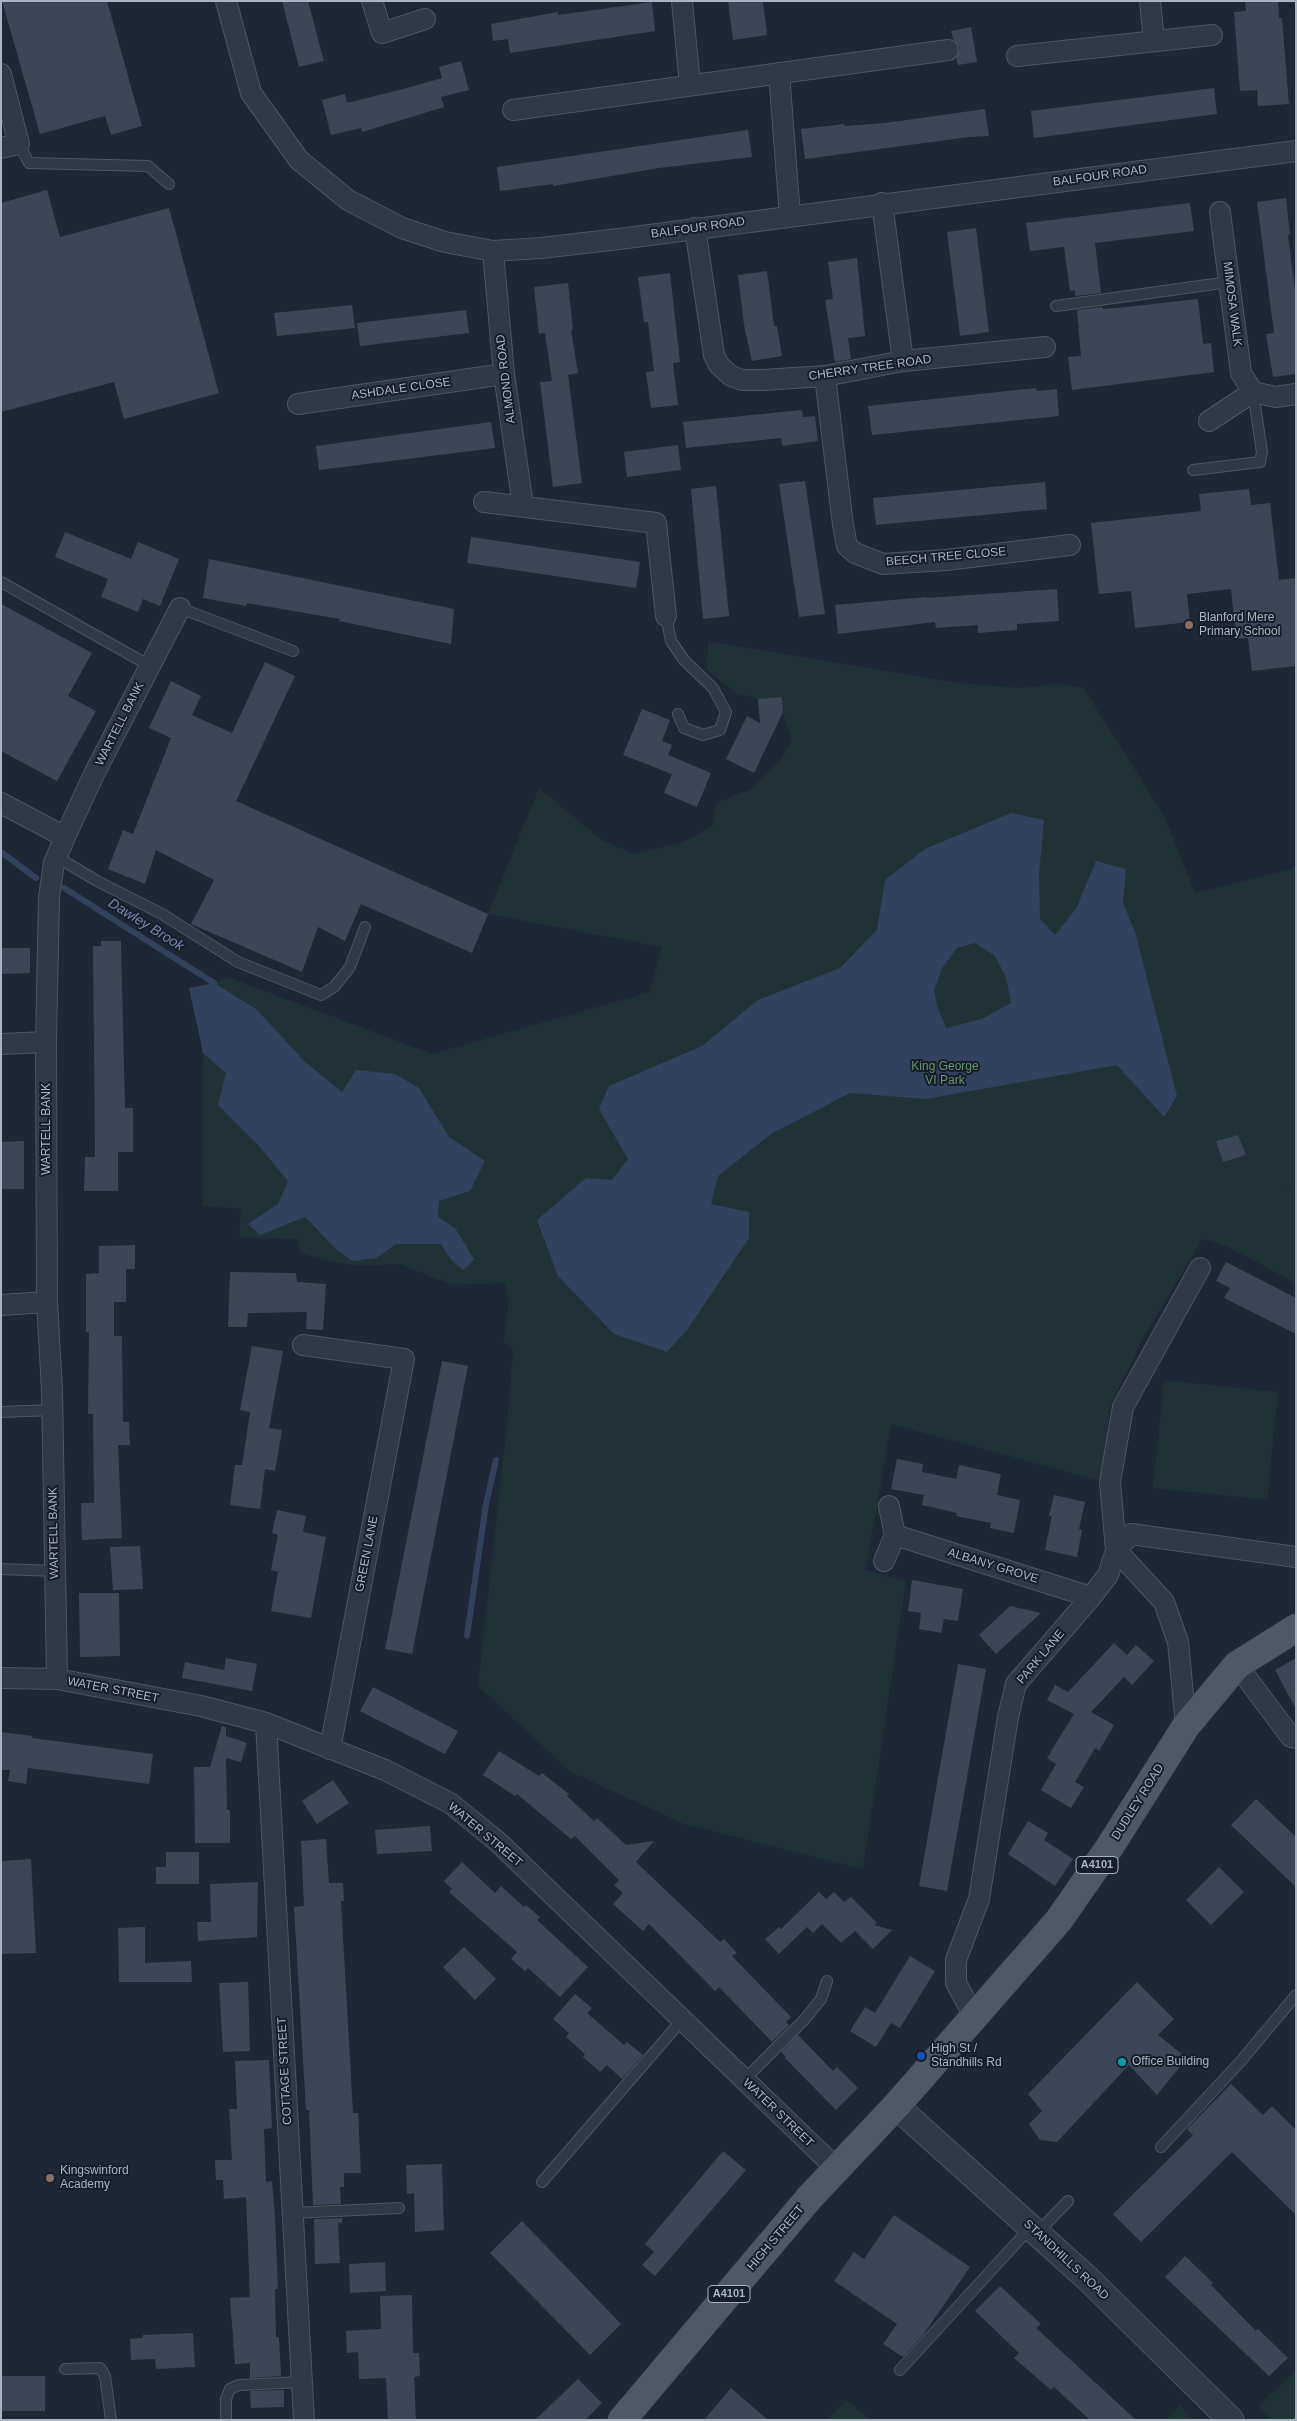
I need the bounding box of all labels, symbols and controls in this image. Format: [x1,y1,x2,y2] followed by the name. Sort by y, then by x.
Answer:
[1052,162,1148,190] street label: BALFOUR ROAD
[650,214,746,242] street label: BALFOUR ROAD
[1220,261,1244,347] street label: MIMOSA WALK
[493,334,519,424] street label: ALMOND ROAD
[808,352,932,384] street label: CHERRY TREE ROAD
[350,375,452,403] street label: ASHDALE CLOSE
[885,545,1007,569] street label: BEECH TREE CLOSE
[1199,611,1280,639] place label: Blanford Mere Primary School
[1183,619,1195,631] marker: Blanford Mere Primary School
[93,680,147,768] street label: WARTELL BANK
[105,895,187,955] water label: Dawley Brook
[911,1060,979,1088] park label: King George VI Park
[40,1083,54,1175] street label: WARTELL BANK
[46,1487,62,1579] street label: WARTELL BANK
[353,1515,381,1593] street label: GREEN LANE
[946,1545,1040,1587] street label: ALBANY GROVE
[1014,1627,1068,1687] street label: PARK LANE
[66,1674,160,1706] street label: WATER STREET
[1109,1761,1167,1843] street label: DUDLEY ROAD
[445,1800,525,1870] street label: WATER STREET
[1076,1856,1118,1874] road number: A4101
[275,2017,295,2125] street label: COTTAGE STREET
[931,2042,1002,2070] place label: High St / Standhills Rd
[915,2050,927,2062] marker: High St / Standhills Rd
[1132,2055,1209,2069] place label: Office Building
[1116,2056,1128,2068] marker: Office Building
[740,2076,816,2150] street label: WATER STREET
[60,2164,129,2192] place label: Kingswinford Academy
[44,2172,56,2184] marker: Kingswinford Academy
[745,2202,807,2274] street label: HIGH STREET
[1020,2217,1112,2303] street label: STANDHILLS ROAD
[708,2286,750,2302] road number: A4101

